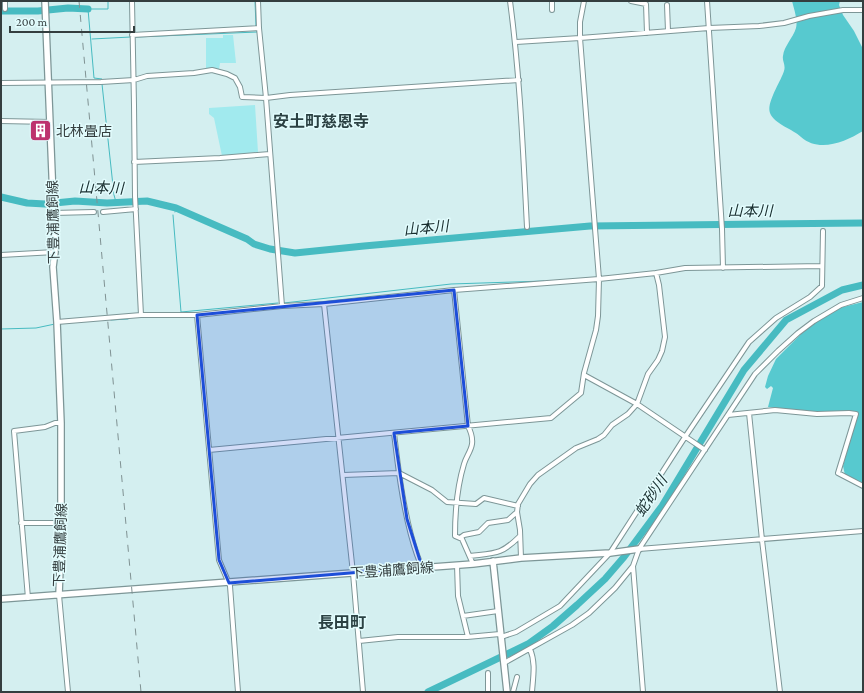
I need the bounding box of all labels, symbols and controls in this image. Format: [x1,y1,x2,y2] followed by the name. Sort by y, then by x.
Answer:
[10,8,134,34] scale bar
[16,15,48,29] text: 200 m
[273,113,369,130] district label: 安土町慈恩寺
[27,118,53,144] building icon: 北林畳店
[56,123,112,139] place label: 北林畳店
[44,180,62,264] street label: 下豊浦鷹飼線
[78,180,126,196] water label: 山本川
[727,203,774,219] water label: 山本川
[403,218,451,238] water label: 山本川
[632,471,671,519] water label: 蛇砂川
[51,503,69,587] street label: 下豊浦鷹飼線
[350,559,434,581] street label: 下豊浦鷹飼線
[318,614,366,631] district label: 長田町

